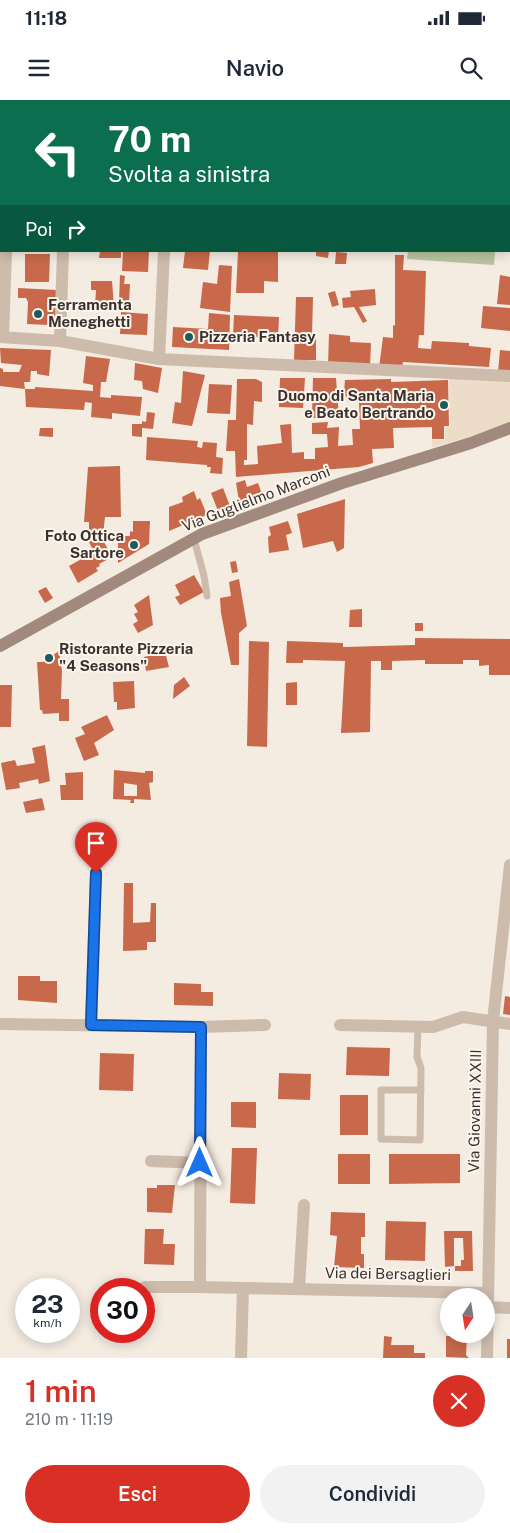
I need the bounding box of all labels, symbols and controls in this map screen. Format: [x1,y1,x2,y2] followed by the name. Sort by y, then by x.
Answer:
[25,7,67,29] text: 11:18
[25,54,53,82] icon: menu
[457,54,485,82] icon: search
[226,55,284,81] text: Navio
[108,119,191,160] text: 70 m
[25,120,90,185] icon: left
[108,161,270,187] text: Svolta a sinistra
[62,215,90,243] icon: right
[25,218,52,240] text: Poi
[48,296,132,330] place label: Ferramenta Meneghetti
[32,308,44,320] marker: Ferramenta Meneghetti
[199,328,316,345] place label: Pizzeria Fantasy
[183,331,195,343] marker: Pizzeria Fantasy
[277,387,434,421] place label: Duomo di Santa Maria e Beato Bertrando
[438,399,450,411] marker: Duomo di Santa Maria e Beato Bertrando
[179,462,332,535] street label: Via Guglielmo Marconi
[45,527,124,561] place label: Foto Ottica Sartore
[128,539,140,551] marker: Foto Ottica Sartore
[59,640,193,674] place label: Ristorante Pizzeria "4 Seasons"
[43,652,55,664] marker: Ristorante Pizzeria "4 Seasons"
[75,822,117,873] pin
[82,829,110,857] icon: arrive
[465,1049,484,1173] street label: Via Giovanni XXIII
[173,1136,225,1188] position arrow
[325,1264,451,1283] street label: Via dei Bersaglieri
[90,1278,155,1343] speed limit sign: 30
[440,1288,495,1342] north arrow
[440,1288,495,1343] map controls
[31,1289,64,1319] text: 23
[33,1316,62,1330] text: km/h
[25,1373,96,1409] text: 1 min
[433,1375,485,1427] button: close
[25,1410,113,1429] text: 210 m · 11:19
[25,1465,250,1523] button: Esci
[260,1465,485,1523] button: Condividi

